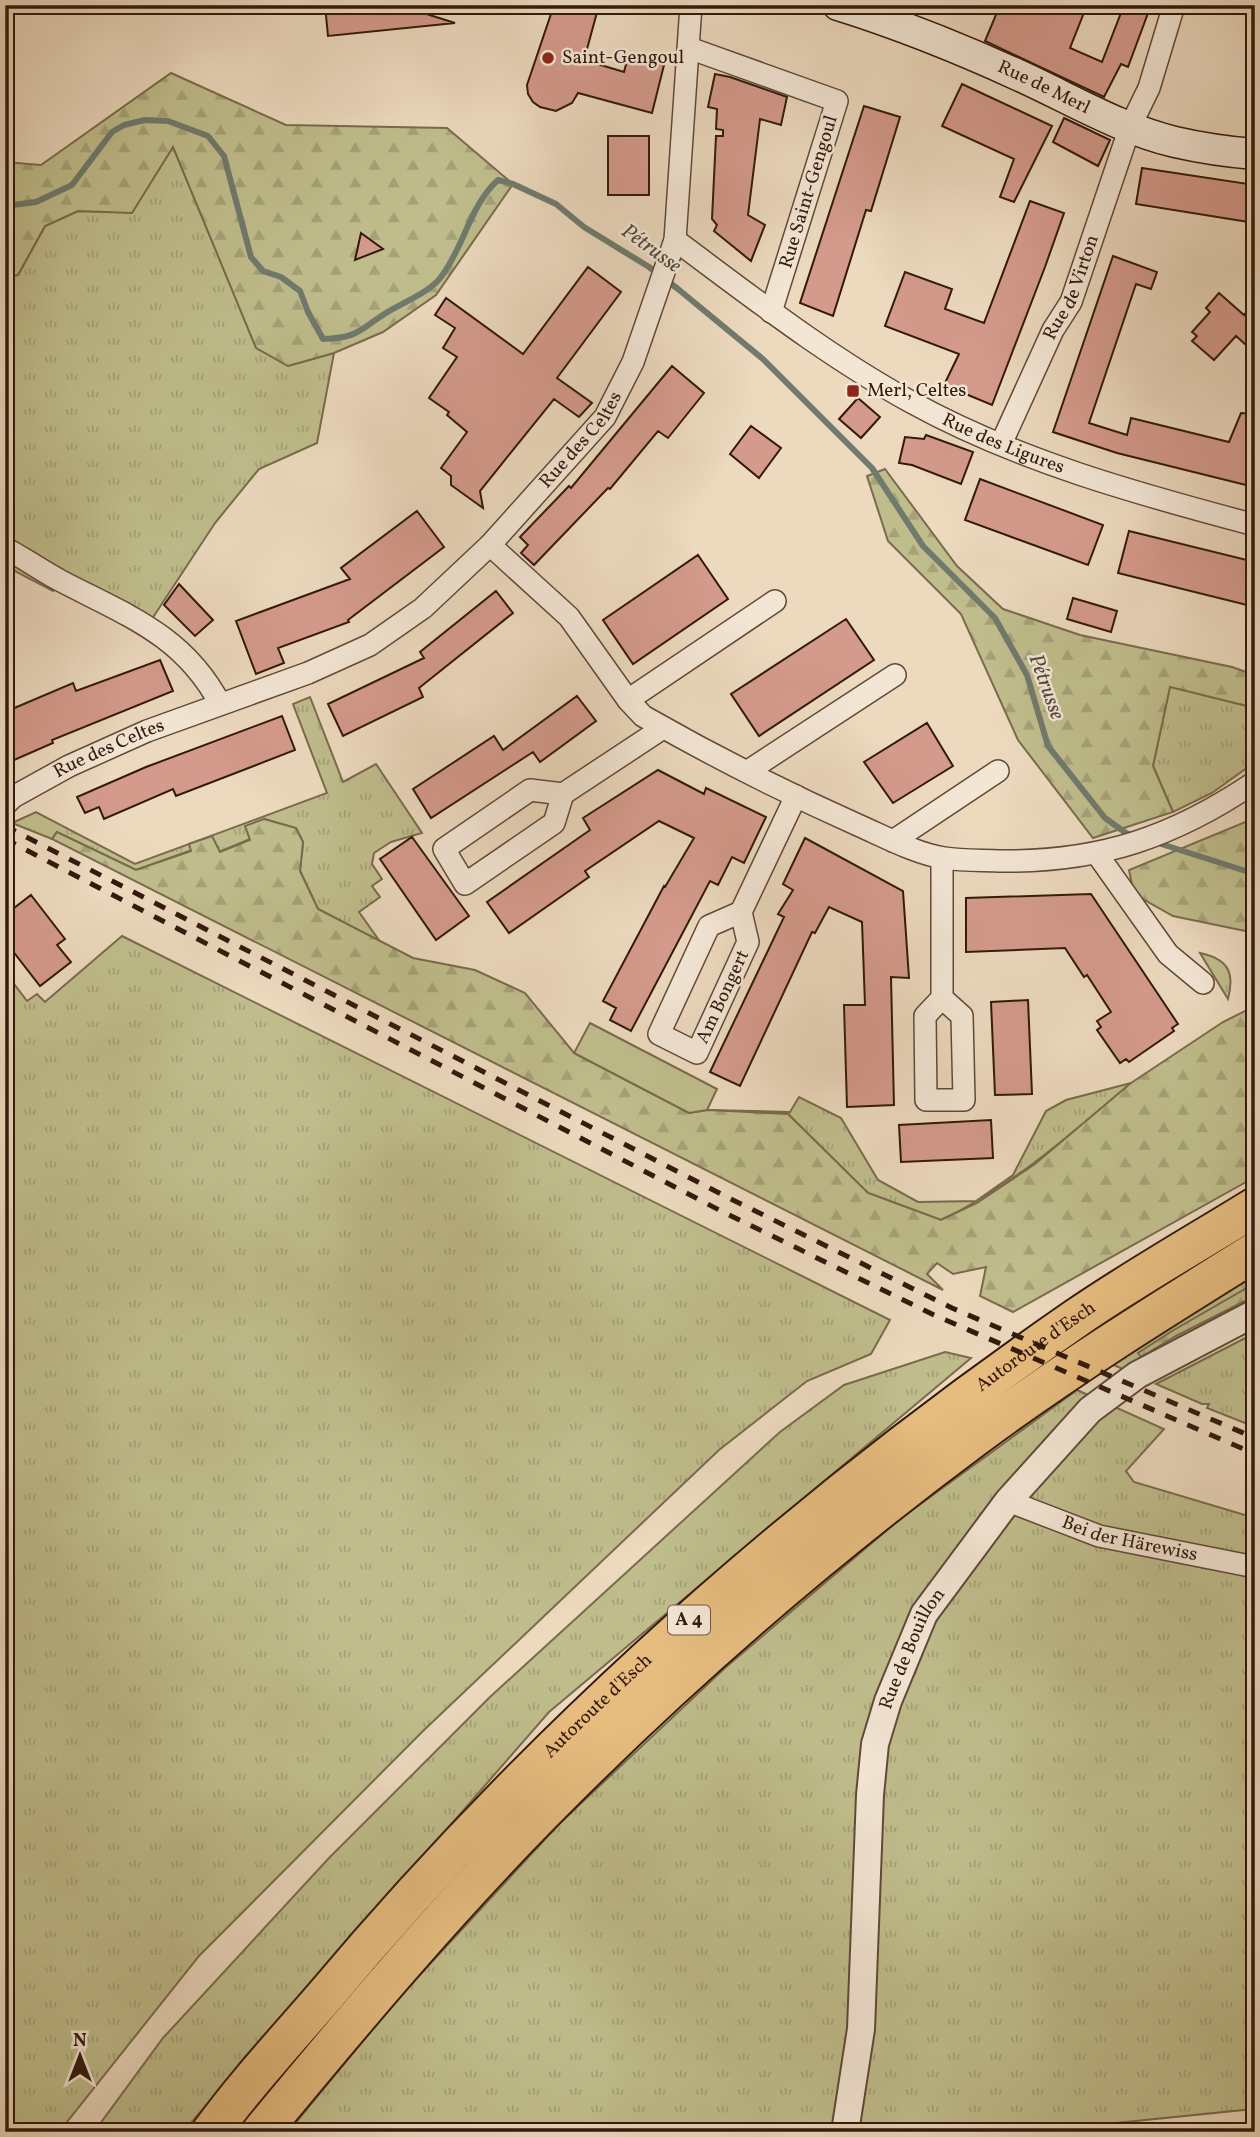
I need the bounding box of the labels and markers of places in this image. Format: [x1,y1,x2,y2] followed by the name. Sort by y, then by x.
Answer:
[562,45,684,71] place label: Saint-Gengoul
[540,50,556,66] marker: Saint-Gengoul
[867,378,966,404] place label: Merl, Celtes
[845,383,861,399] marker: Merl, Celtes

